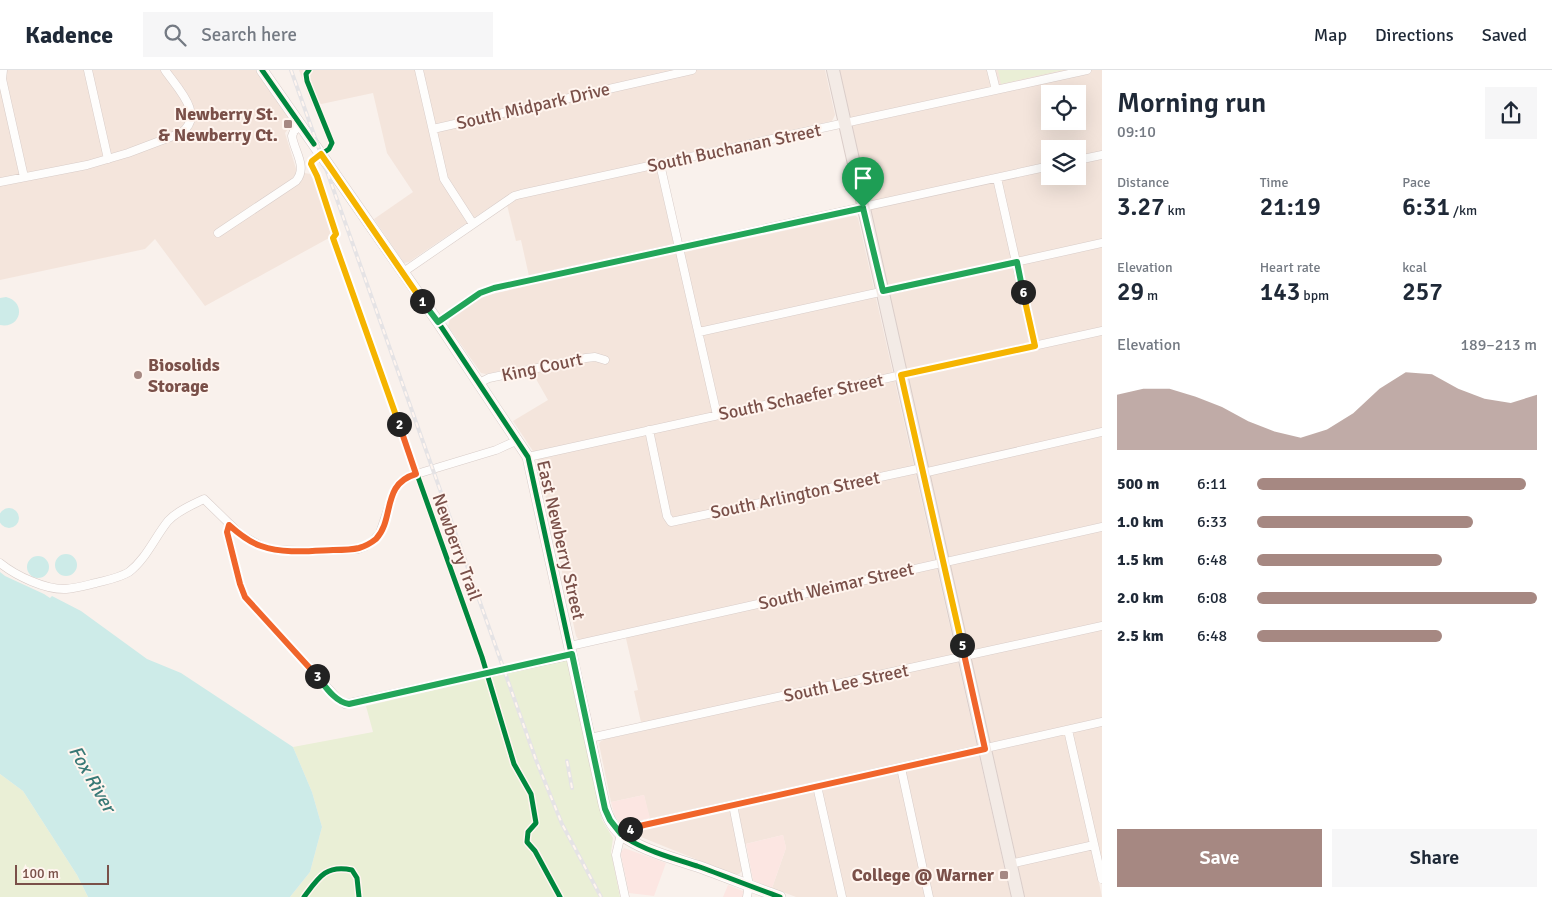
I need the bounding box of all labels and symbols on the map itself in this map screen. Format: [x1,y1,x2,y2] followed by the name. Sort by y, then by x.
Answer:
[454,78,612,134] street label: South Midpark Drive
[158,103,278,146] place label: Newberry St. & Newberry Ct.
[282,118,294,130] marker: Newberry St. & Newberry Ct.
[645,119,823,177] street label: South Buchanan Street
[842,157,884,208] pin
[1010,280,1036,304] pin: 6
[410,288,434,314] pin: 1
[500,348,584,386] street label: King Court
[148,354,220,397] place label: Biosolids Storage
[132,369,144,381] marker: Biosolids Storage
[717,369,885,425] street label: South Schaefer Street
[386,412,412,436] pin: 2
[532,458,590,622] street label: East Newberry Street
[708,466,882,524] street label: South Arlington Street
[427,490,487,604] street label: Newberry Trail
[756,557,916,615] street label: South Weimar Street
[950,632,974,658] pin: 5
[782,659,910,707] street label: South Lee Street
[304,664,330,688] pin: 3
[63,741,122,819] water label: Fox River
[618,816,642,842] pin: 4
[15,862,109,885] scale bar
[852,864,995,886] place label: College @ Warner
[998,869,1010,881] marker: College @ Warner

